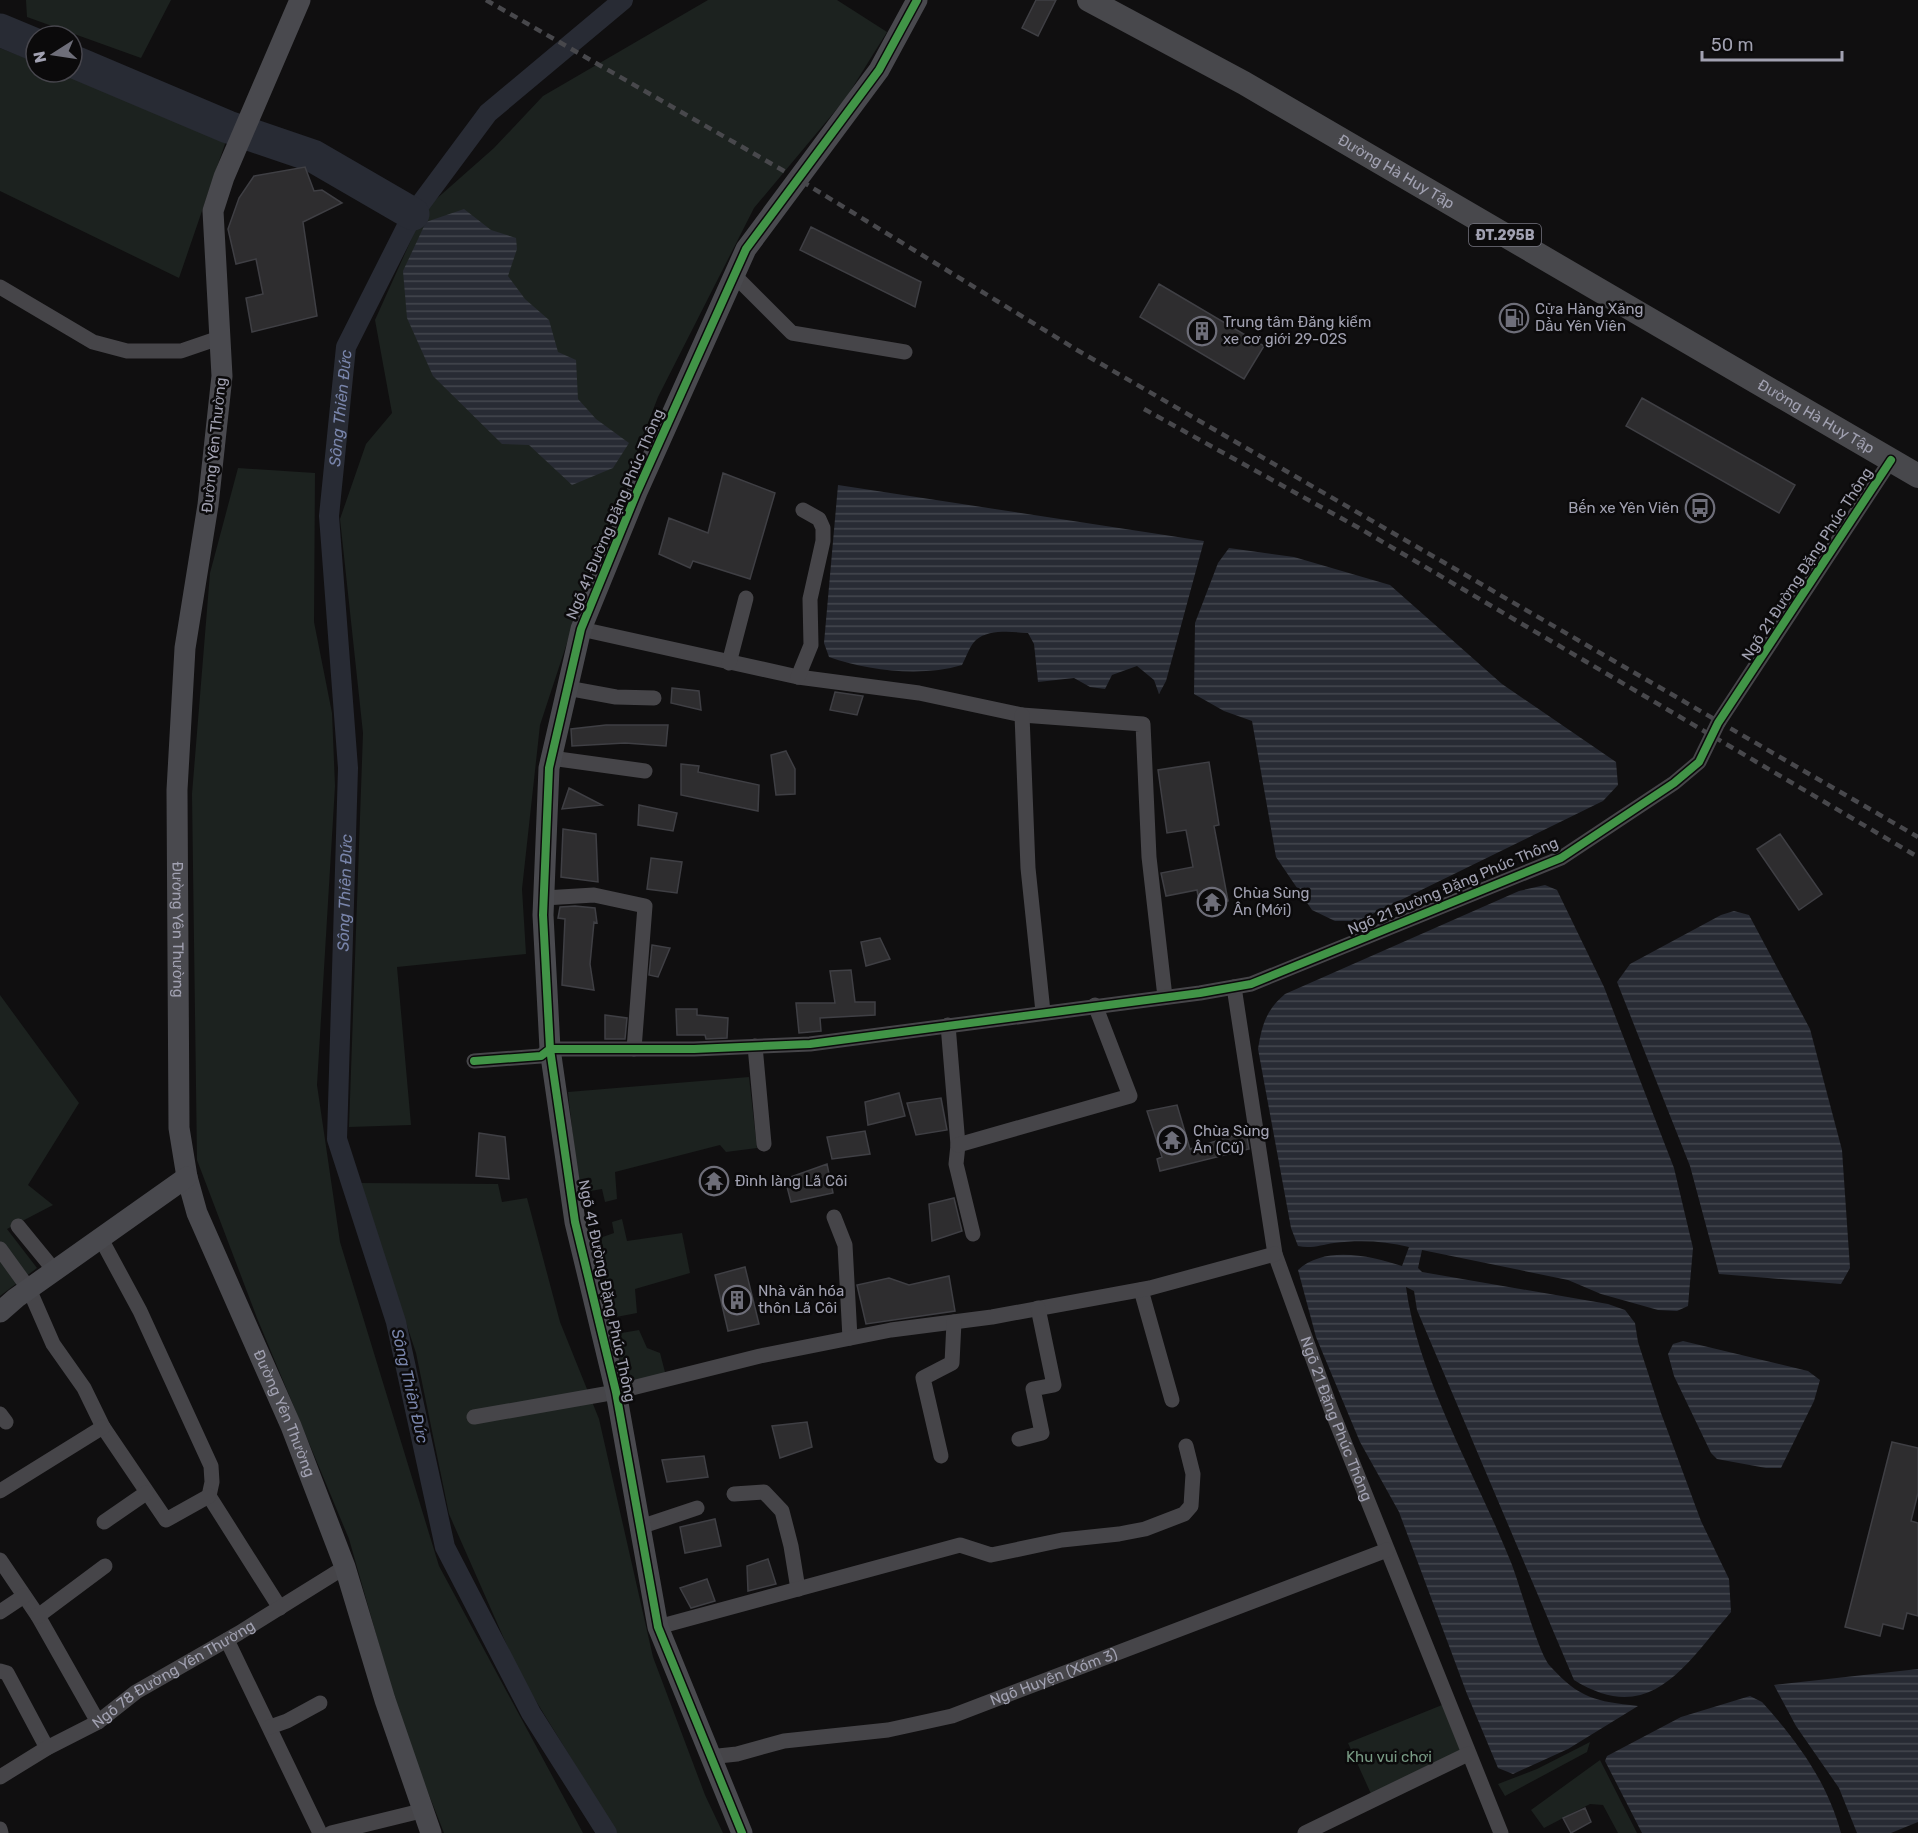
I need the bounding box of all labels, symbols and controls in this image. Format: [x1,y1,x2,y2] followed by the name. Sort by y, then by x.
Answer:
[24,24,84,84] north arrow
[1702,24,1842,62] scale bar
[1711,34,1754,56] text: 50 m
[29,49,50,65] text: N
[1335,131,1458,213] street label: Đường Hà Huy Tập
[1469,224,1541,246] road number: ĐT.295B
[1535,300,1644,335] place label: Cửa Hàng Xăng Dầu Yên Viên
[1498,302,1530,334] fuel station icon: Cửa Hàng Xăng Dầu Yên Viên
[1223,313,1371,348] place label: Trung tâm Đăng kiểm xe cơ giới 29-02S
[1186,315,1218,347] building icon: Trung tâm Đăng kiểm xe cơ giới 29-02S
[325,349,355,467] water label: Sông Thiên Đức
[198,376,230,514] street label: Đường Yên Thường
[1755,376,1878,458] street label: Đường Hà Huy Tập
[562,406,668,622] street label: Ngõ 41 Đường Đặng Phúc Thông
[1738,464,1876,664] street label: Ngõ 21 Đường Đặng Phúc Thông
[1684,492,1716,524] bus stop icon: Bến xe Yên Viên
[1568,499,1679,517] place label: Bến xe Yên Viên
[1345,833,1561,939] street label: Ngõ 21 Đường Đặng Phúc Thông
[333,834,356,952] water label: Sông Thiên Đức
[168,861,187,998] street label: Đường Yên Thường
[1233,884,1310,919] place label: Chùa Sùng Ân (Mới)
[1196,886,1228,918] temple icon: Chùa Sùng Ân (Mới)
[1193,1122,1270,1157] place label: Chùa Sùng Ân (Cũ)
[1156,1124,1188,1156] temple icon: Chùa Sùng Ân (Cũ)
[698,1165,730,1197] temple icon: Đình làng Lã Côi
[735,1172,847,1190] place label: Đình làng Lã Côi
[575,1178,639,1404] street label: Ngõ 41 Đường Đặng Phúc Thông
[758,1282,844,1317] place label: Nhà văn hóa thôn Lã Côi
[721,1284,753,1316] building icon: Nhà văn hóa thôn Lã Côi
[388,1327,432,1445] water label: Sông Thiên Đức
[1297,1334,1376,1504] street label: Ngõ 21 Đặng Phúc Thông
[249,1347,319,1480] street label: Đường Yên Thường
[88,1616,258,1732] street label: Ngõ 78 Đường Yên Thường
[988,1645,1120,1710] street label: Ngõ Huyện (Xóm 3)
[1346,1748,1432,1766] park label: Khu vui chơi

